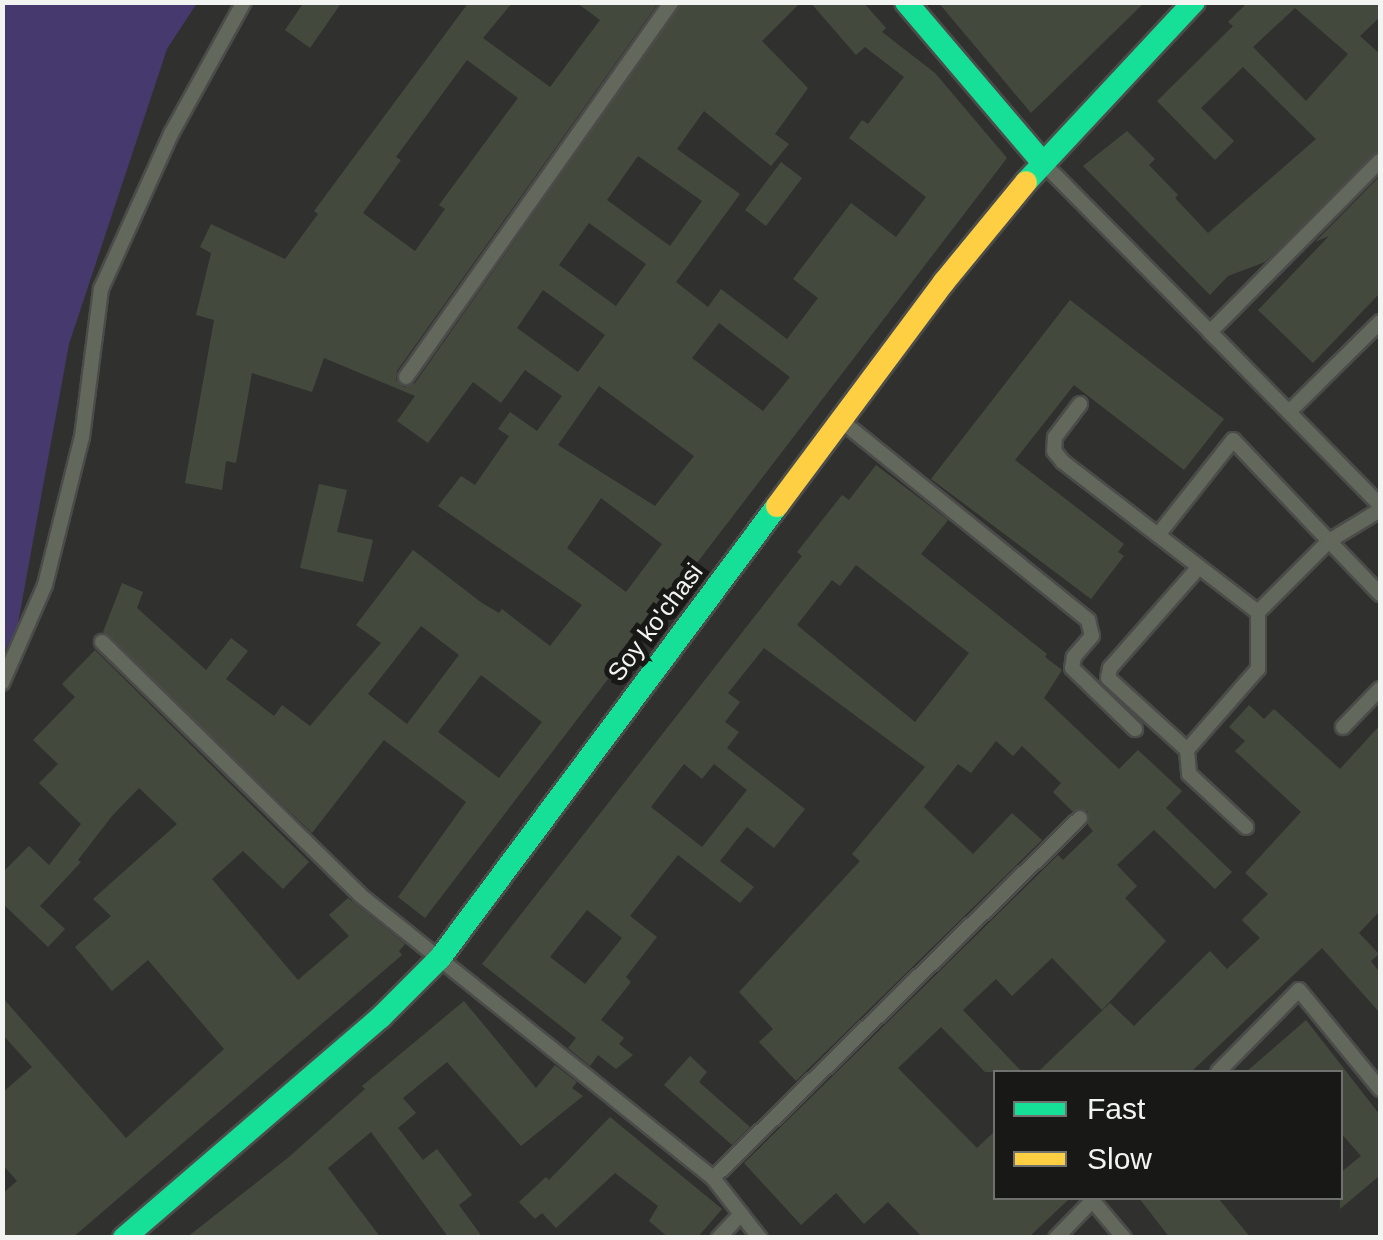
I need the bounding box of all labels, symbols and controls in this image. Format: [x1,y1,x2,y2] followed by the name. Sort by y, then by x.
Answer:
[601,557,709,687] street label: Soy ko'chasi
[993,1070,1343,1200] legend
[1087,1092,1145,1125] text: Fast
[1087,1142,1152,1175] text: Slow

